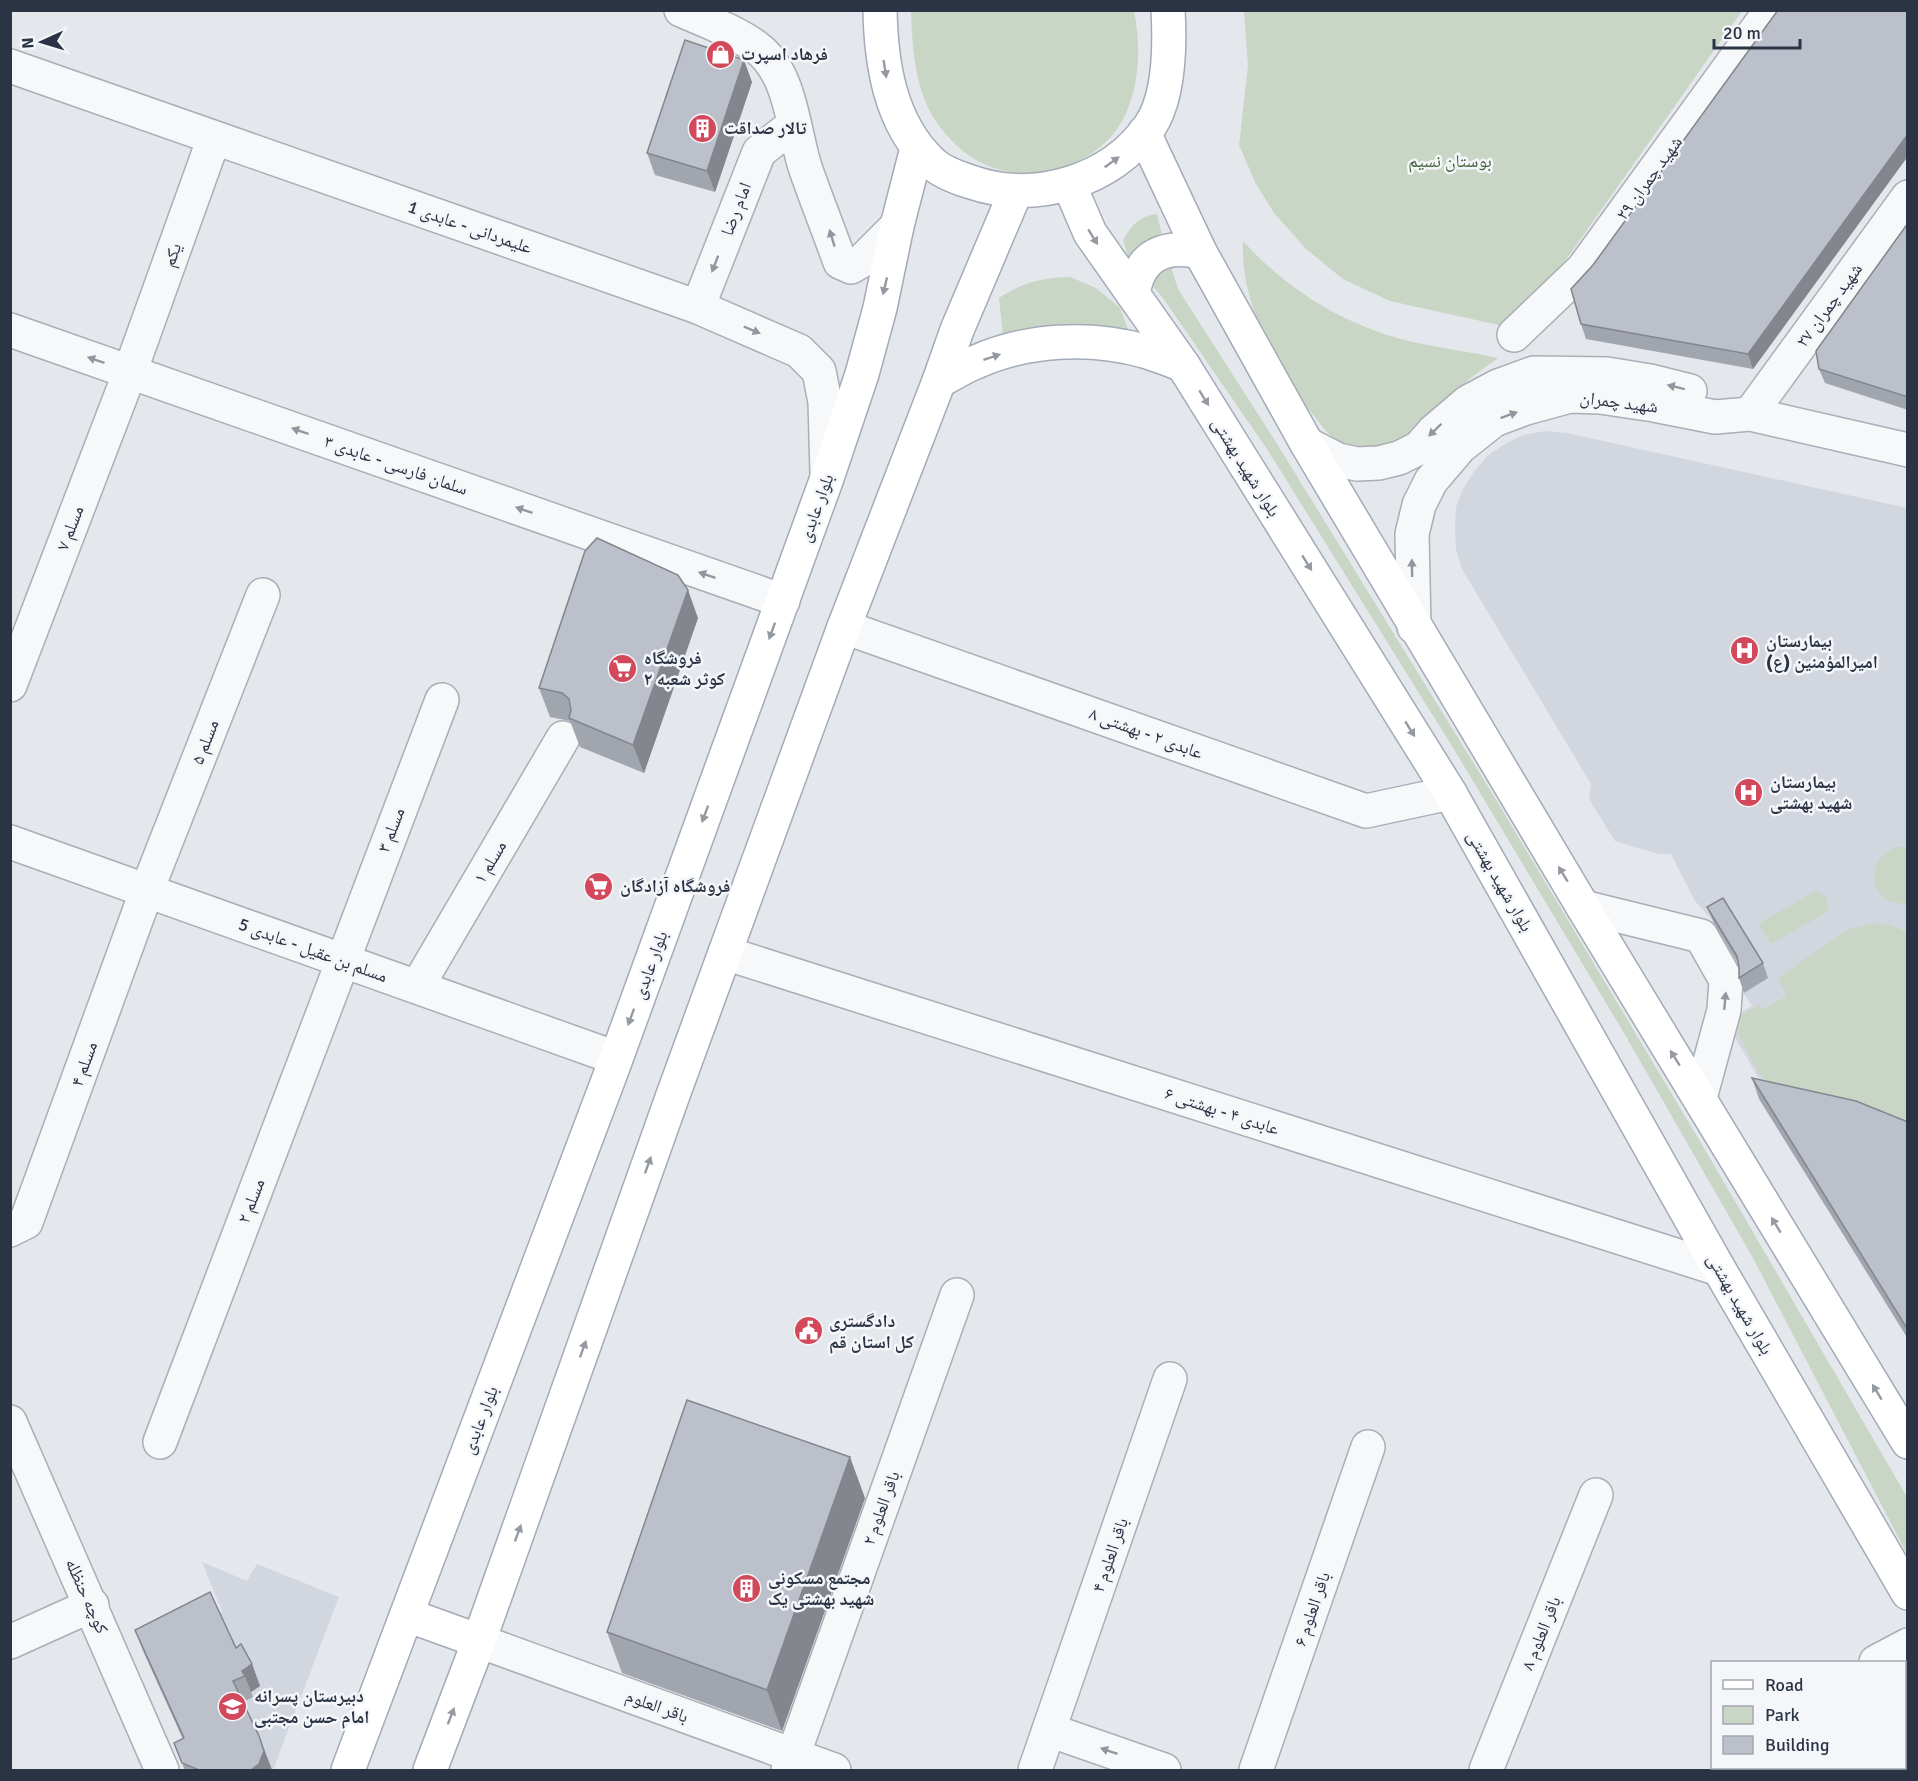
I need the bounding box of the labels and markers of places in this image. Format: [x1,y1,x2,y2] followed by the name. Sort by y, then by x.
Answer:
[704,38,736,70] shop icon: فرهاد اسپرت
[741,43,828,65] place label: فرهاد اسپرت
[687,112,719,144] building icon: تالار صداقت
[724,117,807,139] place label: تالار صداقت
[1766,630,1878,673] place label: بیمارستان امیرالمؤمنین (ع)
[1729,635,1761,667] hospital icon: بیمارستان امیرالمؤمنین (ع)
[644,647,725,690] place label: فروشگاه کوثر شعبه ۲
[607,652,639,684] supermarket icon: فروشگاه کوثر شعبه ۲
[1770,771,1852,814] place label: بیمارستان شهید بهشتی
[1733,776,1765,808] hospital icon: بیمارستان شهید بهشتی
[583,870,615,902] supermarket icon: فروشگاه آزادگان
[620,875,730,897] place label: فروشگاه آزادگان
[829,1310,914,1354] place label: دادگستری کل استان قم
[792,1315,824,1347] public building icon: دادگستری کل استان قم
[768,1567,874,1610] place label: مجتمع مسکونی شهید بهشتی یک
[731,1572,763,1604] building icon: مجتمع مسکونی شهید بهشتی یک
[254,1685,369,1729] place label: دبیرستان پسرانه امام حسن مجتبی
[217,1690,249,1722] school or university icon: دبیرستان پسرانه امام حسن مجتبی

